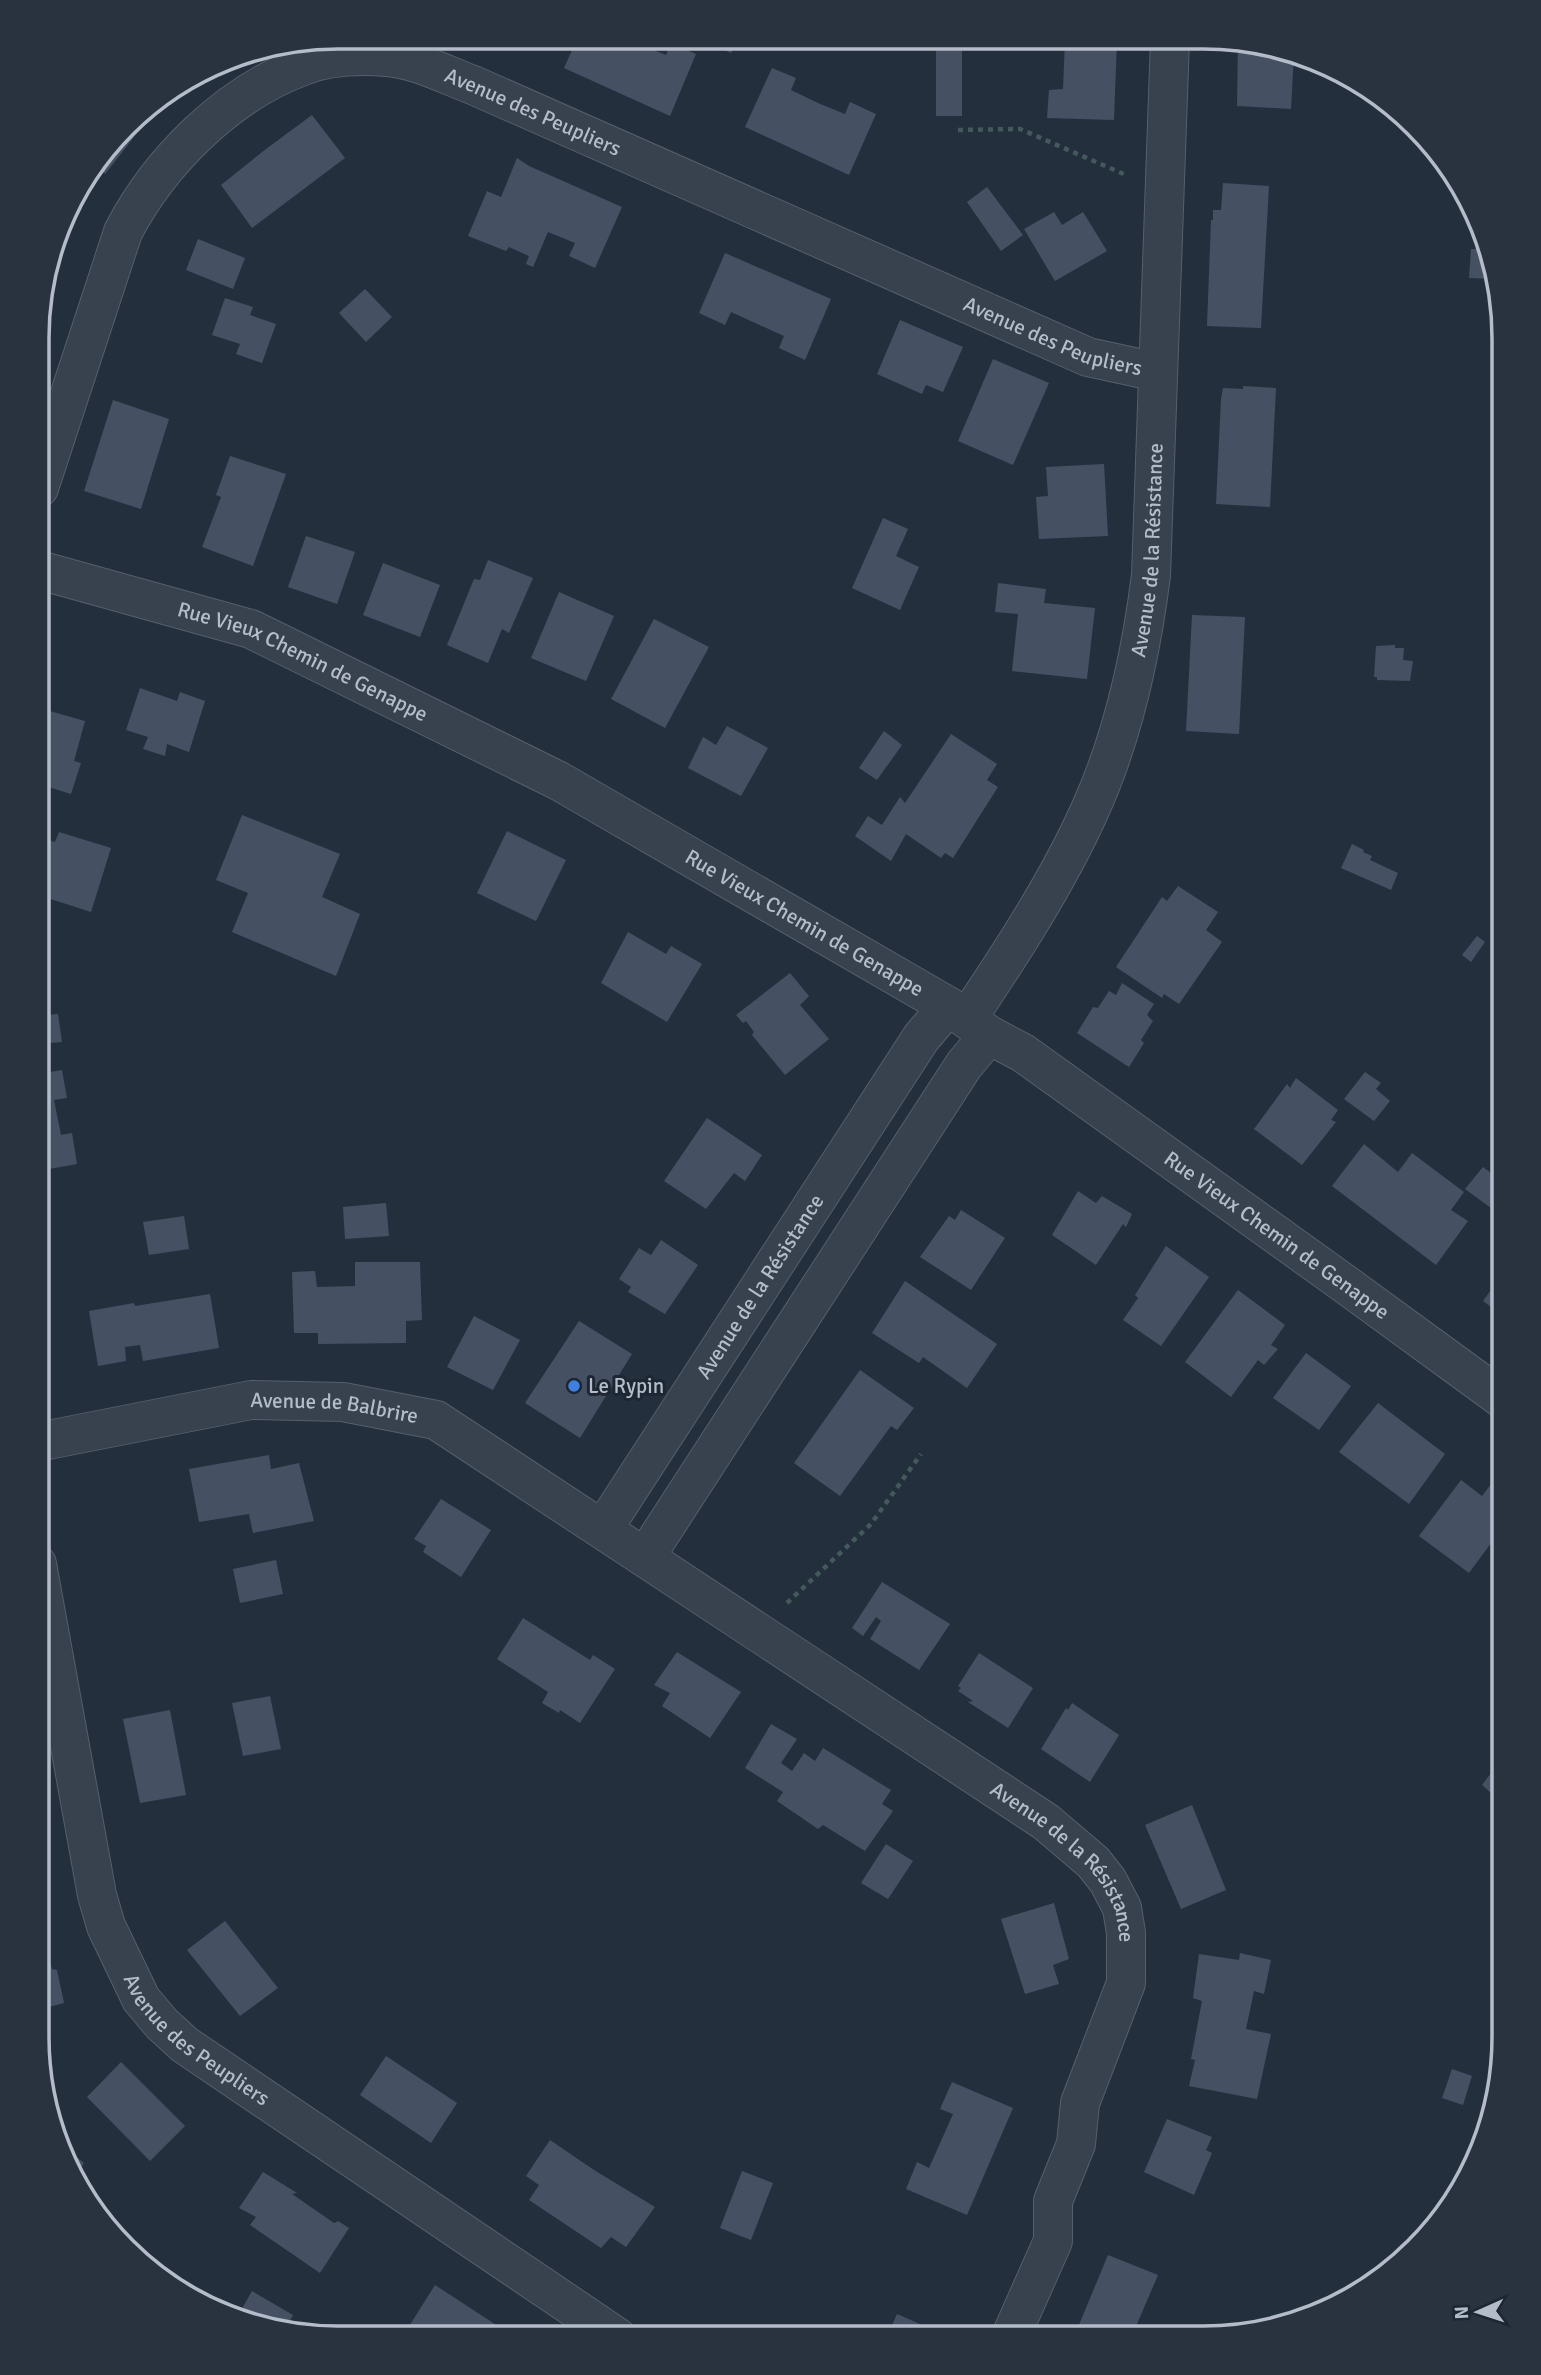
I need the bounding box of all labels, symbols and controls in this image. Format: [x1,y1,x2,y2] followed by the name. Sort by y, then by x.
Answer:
[441,62,625,162] street label: Avenue des Peupliers
[960,291,1144,381] street label: Avenue des Peupliers
[1125,443,1169,659] street label: Avenue de la Résistance
[175,596,432,727] street label: Rue Vieux Chemin de Genappe
[680,844,928,1002] street label: Rue Vieux Chemin de Genappe
[1159,1145,1394,1325] street label: Rue Vieux Chemin de Genappe
[691,1189,829,1384] street label: Avenue de la Résistance
[588,1373,664,1399] place label: Le Rypin
[566,1378,582,1394] marker: Le Rypin
[250,1387,420,1429] street label: Avenue de Balbrire
[986,1776,1139,1942] street label: Avenue de la Résistance
[118,1970,275,2111] street label: Avenue des Peupliers
[1443,2277,1513,2347] north arrow
[1450,2306,1474,2320] text: N

